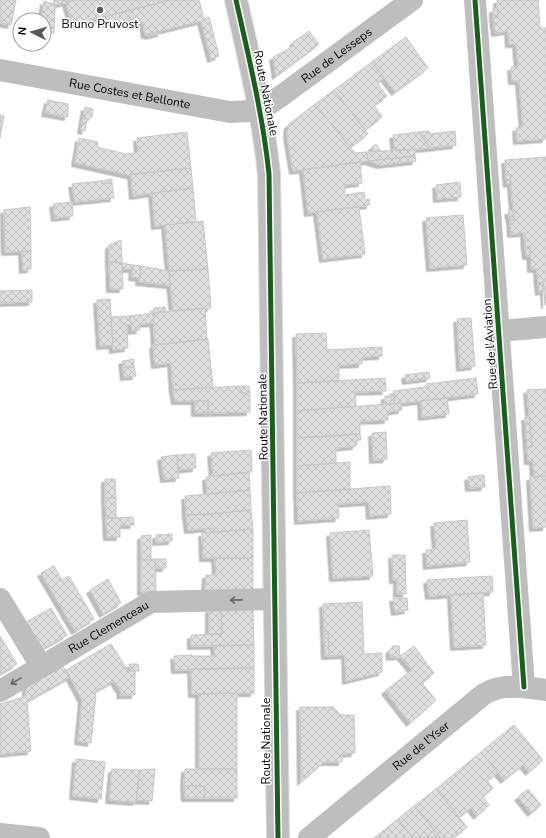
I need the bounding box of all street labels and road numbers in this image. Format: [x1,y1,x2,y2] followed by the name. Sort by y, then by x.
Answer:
[298,24,375,87] street label: Rue de Lesseps
[250,49,282,137] street label: Route Nationale
[68,75,192,113] street label: Rue Costes et Bellonte
[479,298,501,390] street label: Rue de l'Aviation
[254,373,272,461] street label: Route Nationale
[65,597,152,657] street label: Rue Clemenceau
[258,698,274,784] street label: Route Nationale
[389,717,453,774] street label: Rue de l'Yser

